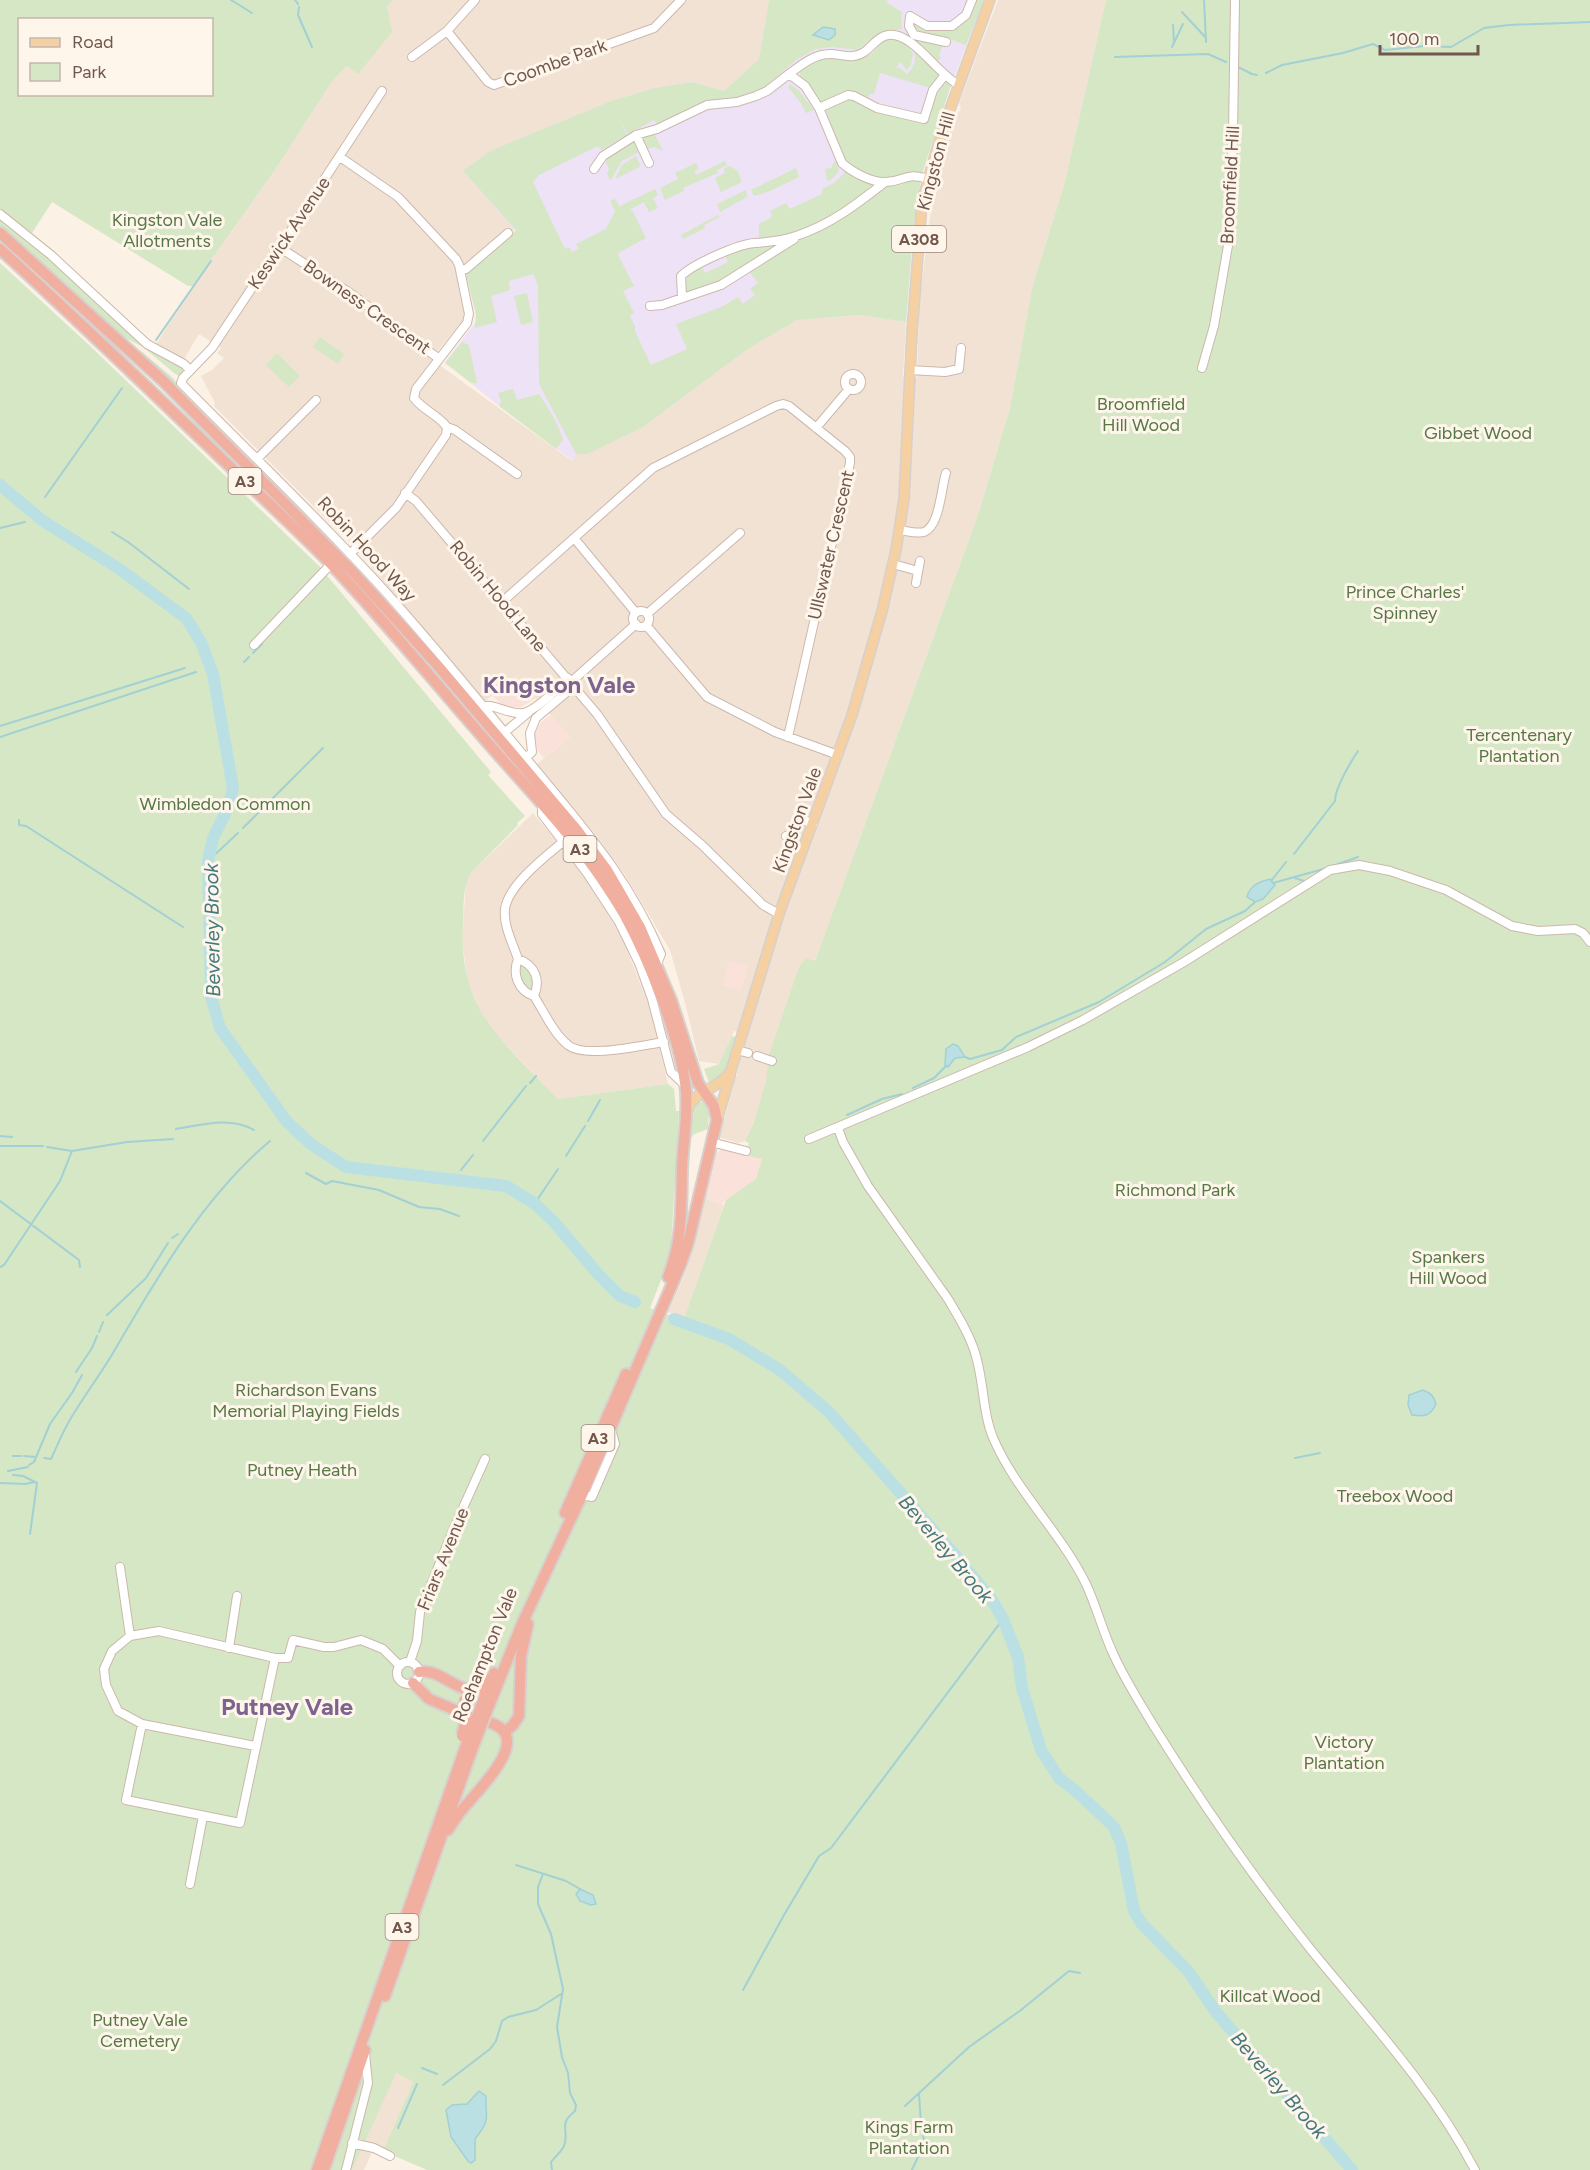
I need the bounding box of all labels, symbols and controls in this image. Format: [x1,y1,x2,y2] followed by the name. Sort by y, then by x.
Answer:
[18,18,213,96] legend
[1380,18,1478,56] scale bar
[1389,28,1439,50] text: 100 m
[72,31,113,53] text: Road
[500,34,610,92] street label: Coombe Park
[72,61,107,83] text: Park
[912,109,960,213] street label: Kingston Hill
[1216,125,1244,245] street label: Broomfield Hill
[243,172,335,294] street label: Keswick Avenue
[112,209,222,252] park label: Kingston Vale Allotments
[892,226,946,252] road number: A308
[299,255,435,359] street label: Bowness Crescent
[1097,393,1185,436] park label: Broomfield Hill Wood
[1424,422,1532,444] park label: Gibbet Wood
[228,468,262,494] road number: A3
[803,468,859,622] street label: Ullswater Crescent
[313,492,422,606] street label: Robin Hood Way
[445,536,551,656] street label: Robin Hood Lane
[1346,581,1464,624] park label: Prince Charles' Spinney
[483,670,635,699] district label: Kingston Vale
[1466,724,1572,767] park label: Tercentenary Plantation
[768,764,826,876] street label: Kingston Vale
[139,793,311,815] park label: Wimbledon Common
[564,836,596,862] road number: A3
[199,862,225,997] water label: Beverley Brook
[1115,1179,1235,1201] park label: Richmond Park
[1409,1246,1487,1289] park label: Spankers Hill Wood
[212,1379,400,1422] park label: Richardson Evans Memorial Playing Fields
[582,1425,614,1451] road number: A3
[247,1459,357,1481] park label: Putney Heath
[1337,1485,1453,1507] park label: Treebox Wood
[894,1490,999,1609] water label: Beverley Brook
[412,1504,474,1614] street label: Friars Avenue
[448,1584,522,1725] street label: Roehampton Vale
[221,1692,353,1721] district label: Putney Vale
[1303,1731,1385,1774] park label: Victory Plantation
[386,1914,418,1940] road number: A3
[1219,1985,1321,2007] park label: Killcat Wood
[92,2009,188,2052] park label: Putney Vale Cemetery
[1226,2027,1333,2144] water label: Beverley Brook
[865,2116,953,2159] park label: Kings Farm Plantation

